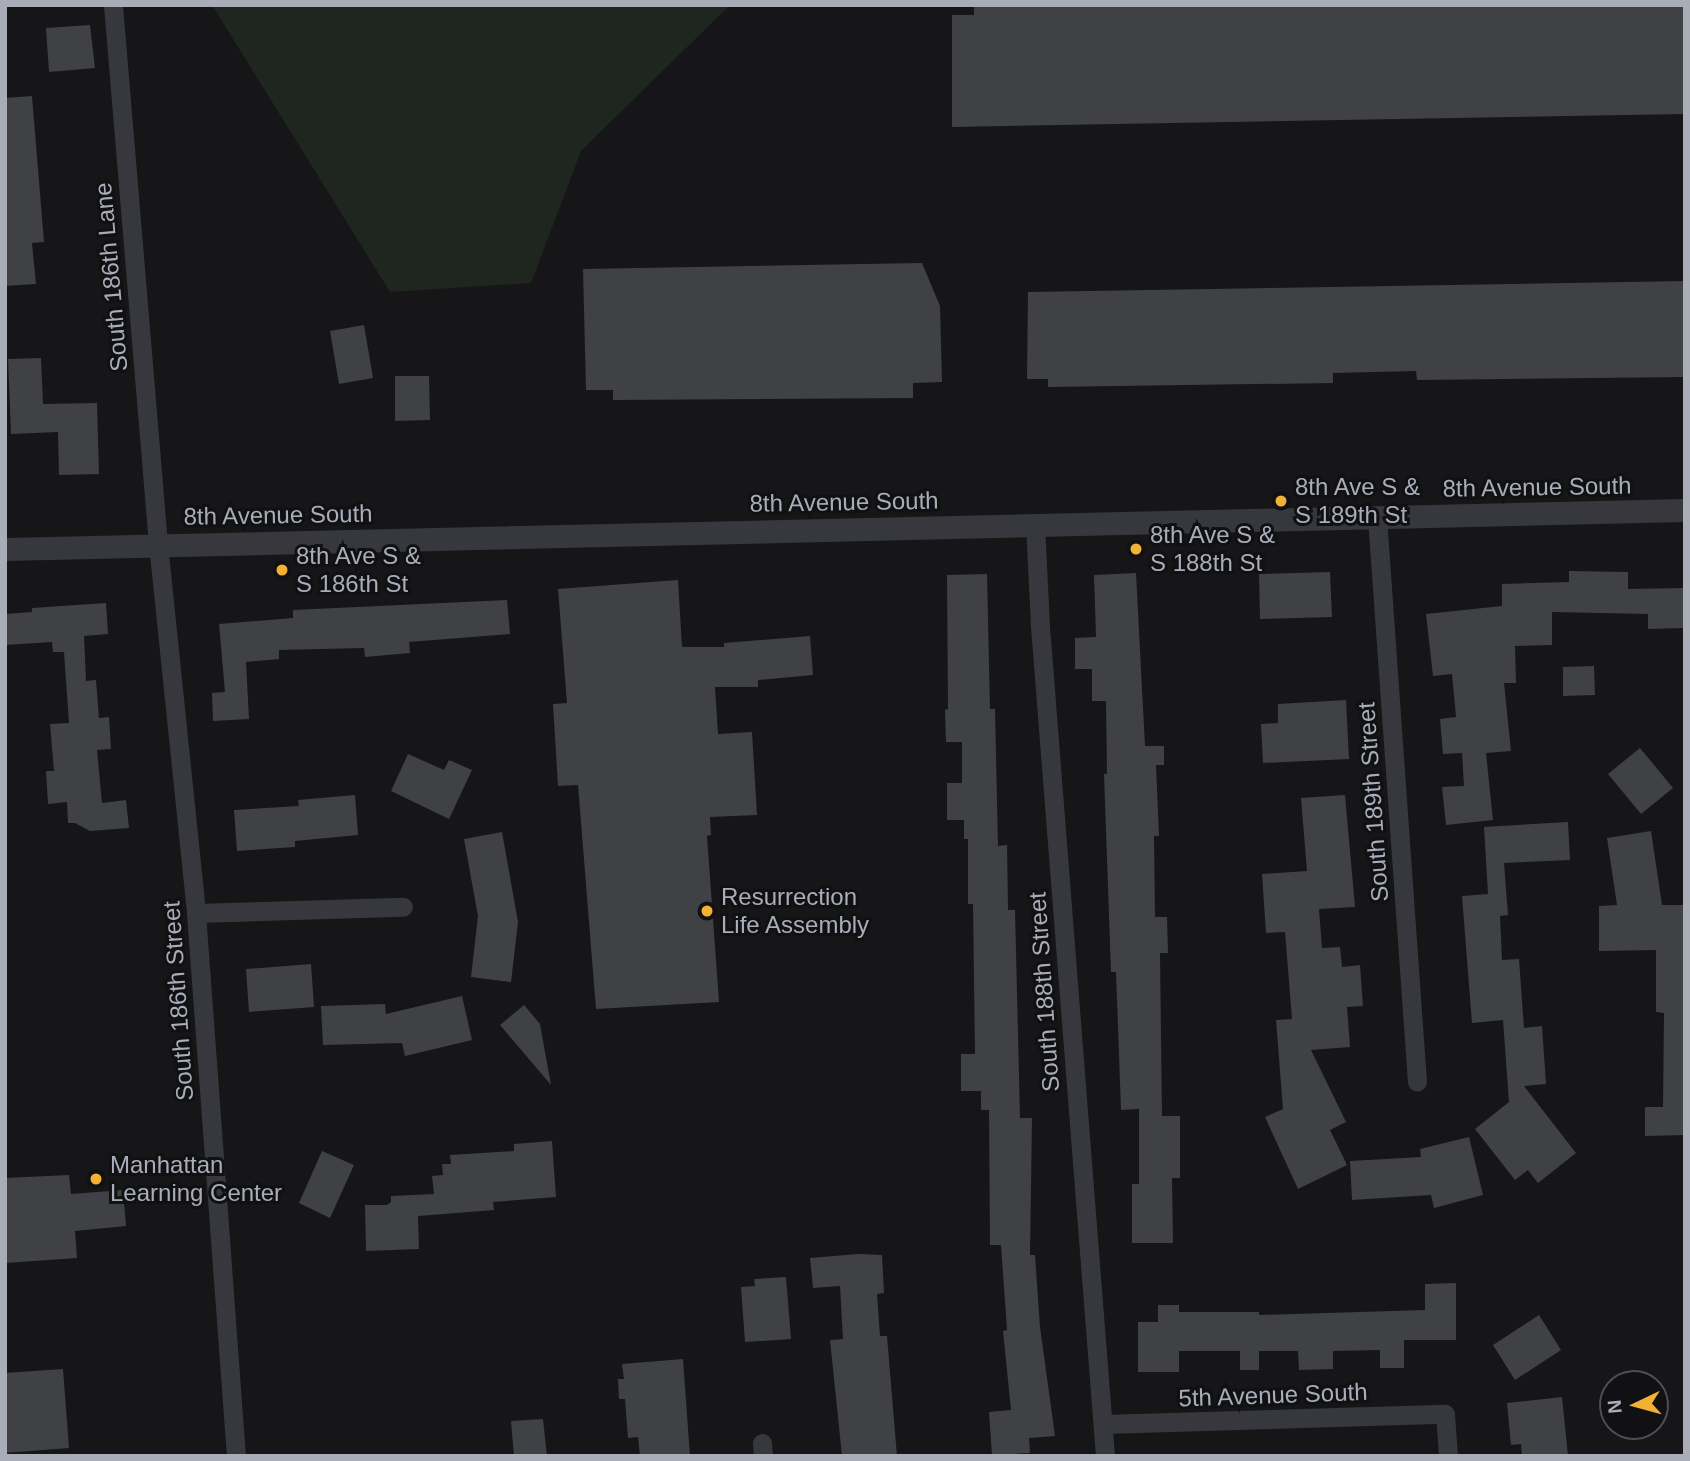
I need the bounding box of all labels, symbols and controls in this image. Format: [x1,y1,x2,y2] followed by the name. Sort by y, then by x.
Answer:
[88,181,134,373] street label: South 186th Lane
[1442,471,1632,503] street label: 8th Avenue South
[1295,473,1421,529] place label: 8th Ave S & S 189th St
[749,486,939,518] street label: 8th Avenue South
[1273,493,1289,509] marker: 8th Ave S & S 189th St
[183,499,373,531] street label: 8th Avenue South
[1150,521,1276,577] place label: 8th Ave S & S 188th St
[1128,541,1144,557] marker: 8th Ave S & S 188th St
[296,542,422,598] place label: 8th Ave S & S 186th St
[274,562,290,578] marker: 8th Ave S & S 186th St
[1352,701,1394,903] street label: South 189th Street
[721,883,870,939] place label: Resurrection Life Assembly
[1023,891,1065,1093] street label: South 188th Street
[157,900,199,1102] street label: South 186th Street
[699,903,715,919] marker: Resurrection Life Assembly
[110,1151,282,1207] place label: Manhattan Learning Center
[88,1171,104,1187] marker: Manhattan Learning Center
[1599,1370,1669,1440] north arrow
[1177,1377,1369,1413] street label: 5th Avenue South
[1604,1399,1626,1414] text: N

